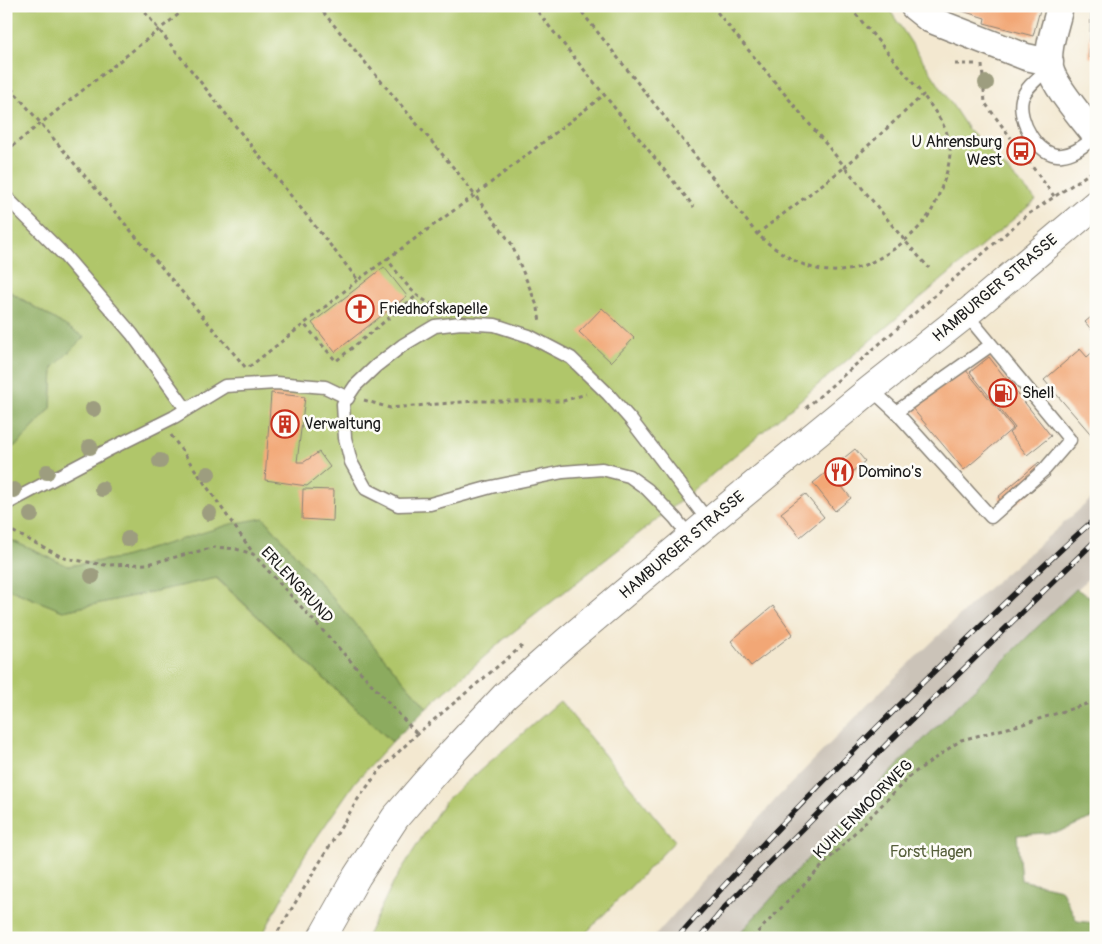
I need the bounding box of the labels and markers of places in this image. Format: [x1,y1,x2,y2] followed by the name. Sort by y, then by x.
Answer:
[912,132,1003,170] place label: U Ahrensburg West
[1006,136,1036,166] bus stop icon: U Ahrensburg West
[345,294,375,324] church icon: Friedhofskapelle
[379,299,488,319] place label: Friedhofskapelle
[988,378,1018,408] fuel station icon: Shell
[1022,383,1054,403] place label: Shell
[270,409,300,439] building icon: Verwaltung
[304,414,381,434] place label: Verwaltung
[824,457,854,487] restaurant icon: Domino's
[858,462,921,482] place label: Domino's

